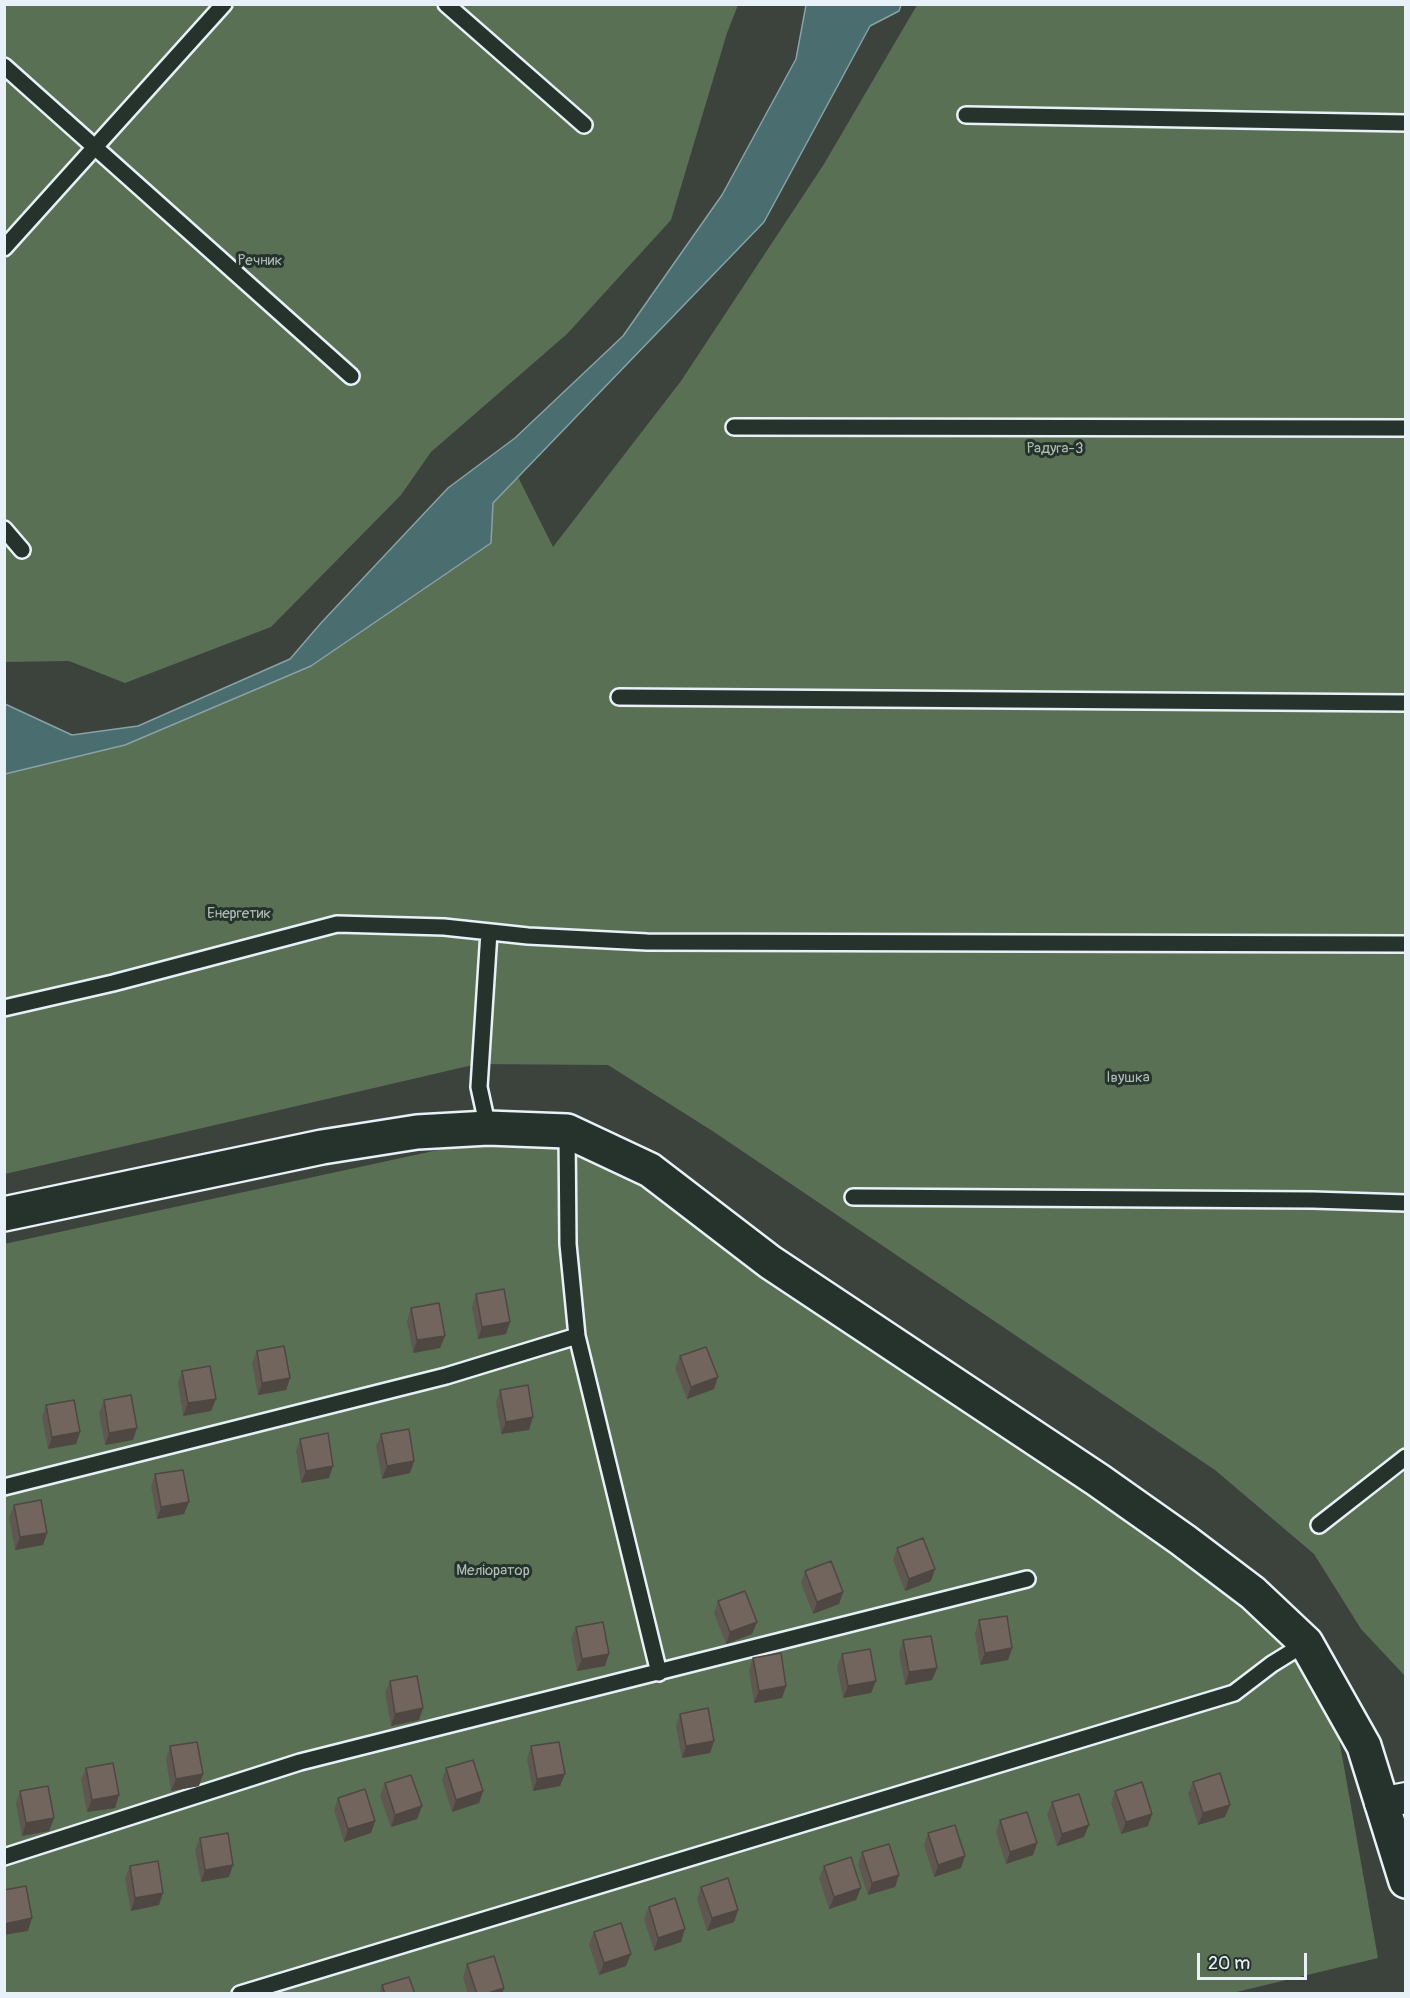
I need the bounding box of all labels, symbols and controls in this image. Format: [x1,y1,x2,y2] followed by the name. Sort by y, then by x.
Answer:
[238,252,282,270] park label: Речник
[1027,440,1083,458] park label: Радуга-3
[207,905,271,923] park label: Енергетик
[1106,1069,1150,1087] park label: Івушка
[456,1562,530,1580] park label: Меліоратор
[1200,1941,1310,1979] scale bar
[1208,1952,1250,1975] text: 20 m

